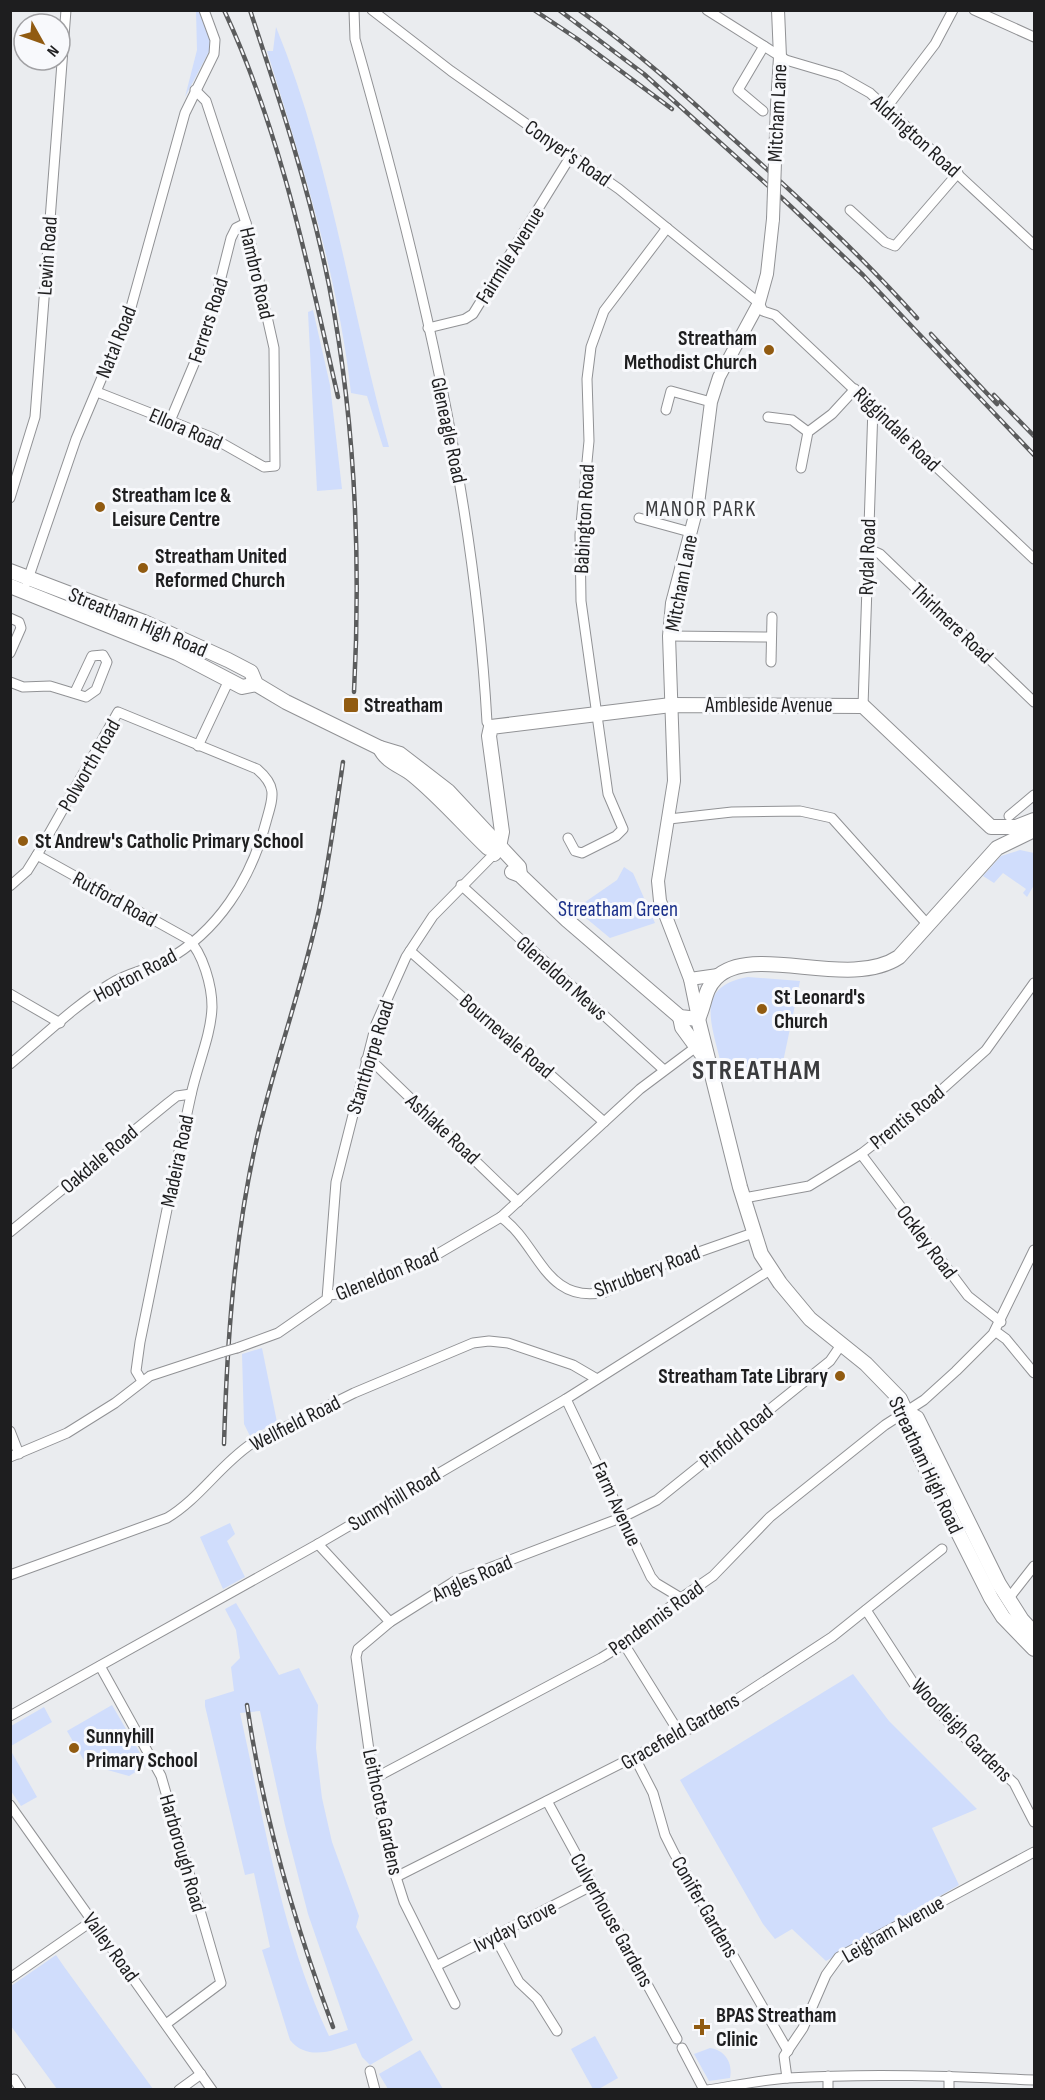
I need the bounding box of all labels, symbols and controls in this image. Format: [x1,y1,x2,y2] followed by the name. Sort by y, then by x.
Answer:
[12,12,72,72] north arrow
[42,41,62,60] text: N
[762,63,793,163] street label: Mitcham Lane
[865,89,965,183] street label: Aldrington Road
[520,115,616,192] street label: Conyer's Road
[471,202,550,309] street label: Fairmile Avenue
[32,216,63,296] street label: Lewin Road
[234,225,279,322] street label: Hambro Road
[183,275,234,366] street label: Ferrers Road
[91,303,142,382] street label: Natal Road
[624,326,757,375] place label: Streatham Methodist Church
[762,343,776,357] marker: Streatham Methodist Church
[425,375,472,485] street label: Gleneagle Road
[848,382,945,477] street label: Riggindale Road
[145,403,226,456] street label: Ellora Road
[569,464,600,574] street label: Babington Road
[112,483,231,532] place label: Streatham Ice & Leisure Centre
[645,496,757,523] district label: MANOR PARK
[93,500,107,514] marker: Streatham Ice & Leisure Centre
[854,518,881,596] street label: Rydal Road
[660,533,703,634] street label: Mitcham Lane
[155,544,287,593] place label: Streatham United Reformed Church
[136,561,150,575] marker: Streatham United Reformed Church
[905,578,998,669] street label: Thirlmere Road
[65,582,211,663] street label: Streatham High Road
[364,693,443,718] place label: Streatham
[704,693,833,718] street label: Ambleside Avenue
[342,696,360,714] marker: Streatham
[53,715,126,816] street label: Polworth Road
[35,829,304,854] place label: St Andrew's Catholic Primary School
[16,834,30,848] marker: St Andrew's Catholic Primary School
[68,866,161,933] street label: Rutford Road
[558,897,678,922] park label: Streatham Green
[511,931,612,1026] street label: Gleneldon Mews
[89,943,181,1008] street label: Hopton Road
[774,985,865,1034] place label: St Leonard's Church
[454,989,559,1084] street label: Bournevale Road
[341,997,400,1117] street label: Stanthorpe Road
[755,1002,769,1016] marker: St Leonard's Church
[692,1055,822,1087] district label: STREATHAM
[865,1080,949,1155] street label: Prentis Road
[400,1088,485,1170] street label: Ashlake Road
[156,1113,199,1210] street label: Madeira Road
[55,1120,143,1199] street label: Oakdale Road
[891,1201,962,1284] street label: Ockley Road
[591,1240,704,1303] street label: Shrubbery Road
[332,1242,442,1306] street label: Gleneldon Road
[658,1364,828,1389] place label: Streatham Tate Library
[833,1369,847,1383] marker: Streatham Tate Library
[246,1390,345,1457] street label: Wellfield Road
[883,1393,968,1538] street label: Streatham High Road
[695,1399,778,1474] street label: Pinfold Road
[586,1458,647,1550] street label: Farm Avenue
[344,1462,445,1537] street label: Sunnyhill Road
[427,1550,516,1608] street label: Angles Road
[604,1576,709,1661] street label: Pendennis Road
[906,1673,1017,1787] street label: Woodleigh Gardens
[617,1687,744,1775] street label: Gracefield Gardens
[86,1724,198,1773] place label: Sunnyhill Primary School
[67,1741,81,1755] marker: Sunnyhill Primary School
[357,1747,408,1877] street label: Leithcote Gardens
[154,1791,211,1915] street label: Harborough Road
[565,1849,659,1991] street label: Culverhouse Gardens
[666,1852,744,1962] street label: Conifer Gardens
[838,1890,949,1969] street label: Leigham Avenue
[470,1895,561,1958] street label: Ivyday Grove
[77,1908,144,1987] street label: Valley Road
[716,2003,836,2052] place label: BPAS Streatham Clinic
[693,2018,711,2036] marker: BPAS Streatham Clinic

